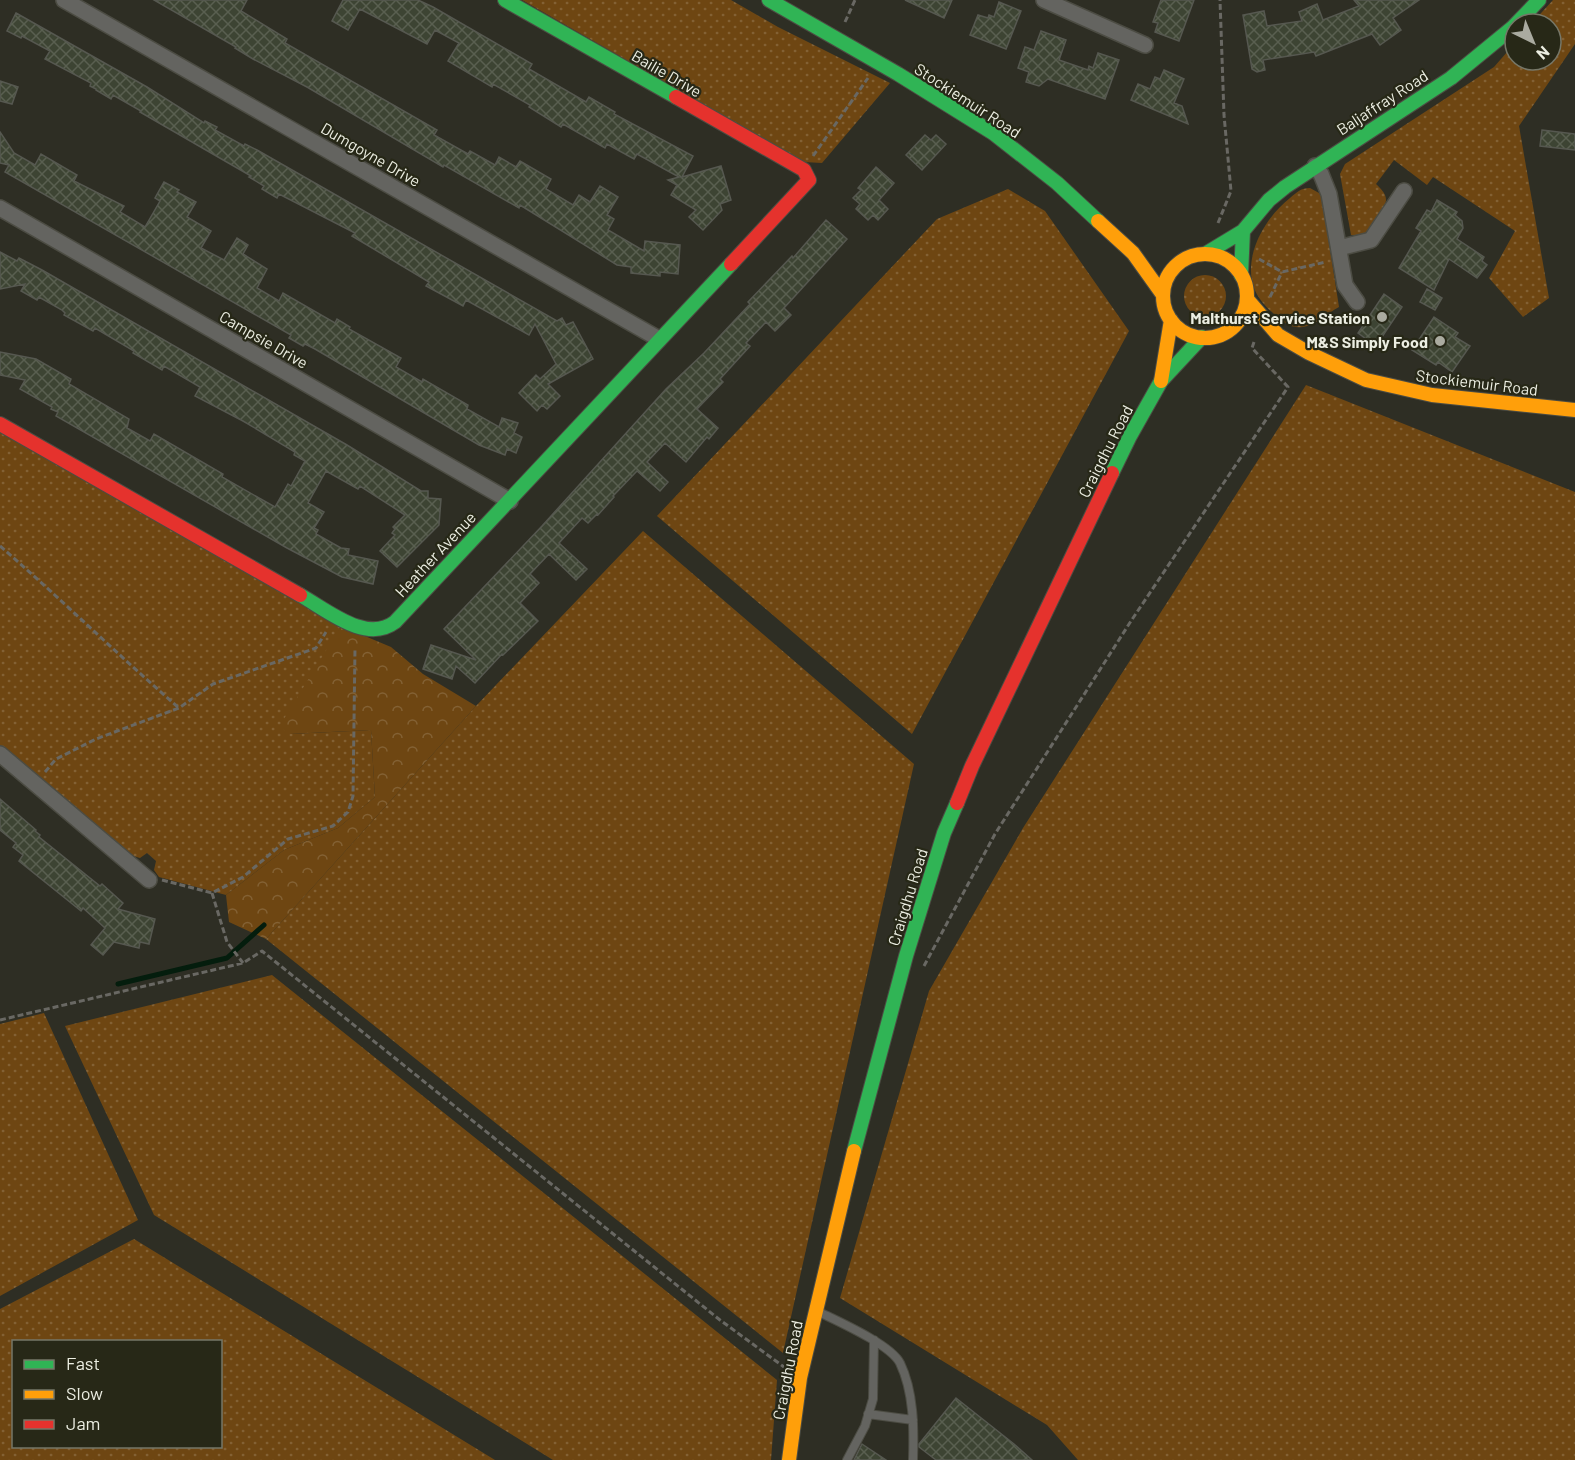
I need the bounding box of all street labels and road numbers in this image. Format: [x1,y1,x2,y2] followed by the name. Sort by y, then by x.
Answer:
[629,45,705,101] street label: Bailie Drive
[911,59,1025,141] street label: Stockiemuir Road
[1333,65,1431,139] street label: Baljaffray Road
[318,118,424,190] street label: Dumgoyne Drive
[216,306,312,372] street label: Campsie Drive
[1415,365,1539,399] street label: Stockiemuir Road
[1074,402,1136,500] street label: Craigdhu Road
[391,507,479,601] street label: Heather Avenue
[883,846,931,948] street label: Craigdhu Road
[768,1319,806,1421] street label: Craigdhu Road

